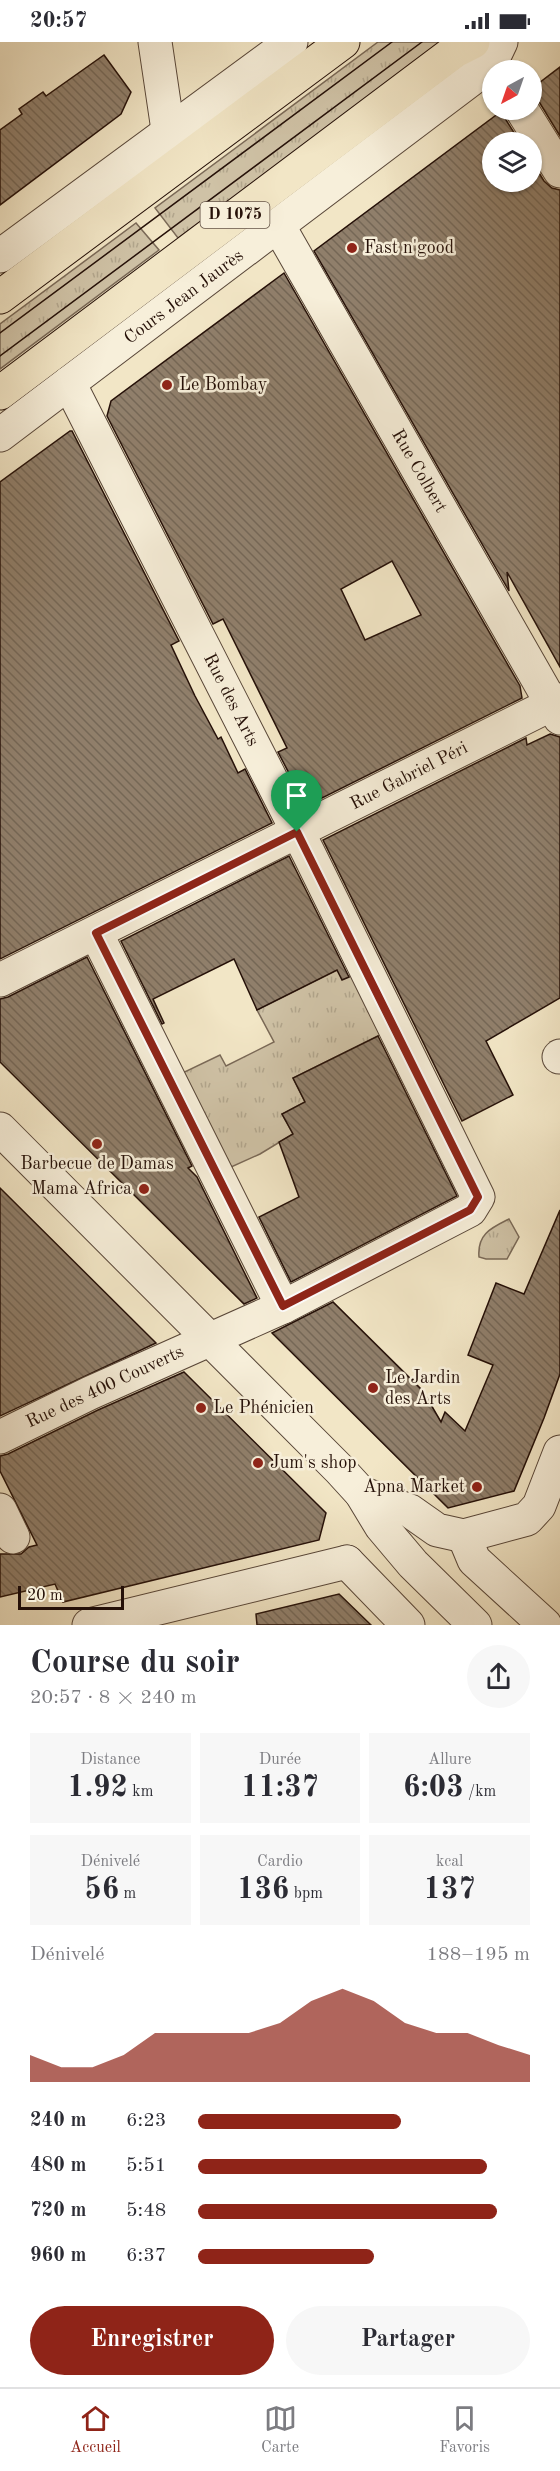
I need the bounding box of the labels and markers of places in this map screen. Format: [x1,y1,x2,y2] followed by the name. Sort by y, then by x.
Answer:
[364,239,454,257] place label: Fast n'good
[345,241,359,255] marker: Fast n'good
[179,376,268,394] place label: Le Bombay
[160,378,174,392] marker: Le Bombay
[271,770,322,832] pin
[90,1137,104,1151] marker: Barbecue de Damas
[20,1155,174,1173] place label: Barbecue de Damas
[31,1180,132,1198] place label: Mama Africa
[137,1182,151,1196] marker: Mama Africa
[385,1369,461,1408] place label: Le Jardin des Arts
[366,1381,380,1395] marker: Le Jardin des Arts
[213,1399,314,1417] place label: Le Phénicien
[194,1401,208,1415] marker: Le Phénicien
[270,1454,357,1472] place label: Jum's shop
[251,1456,265,1470] marker: Jum's shop
[363,1478,465,1496] place label: Apna Market
[470,1480,484,1494] marker: Apna Market

